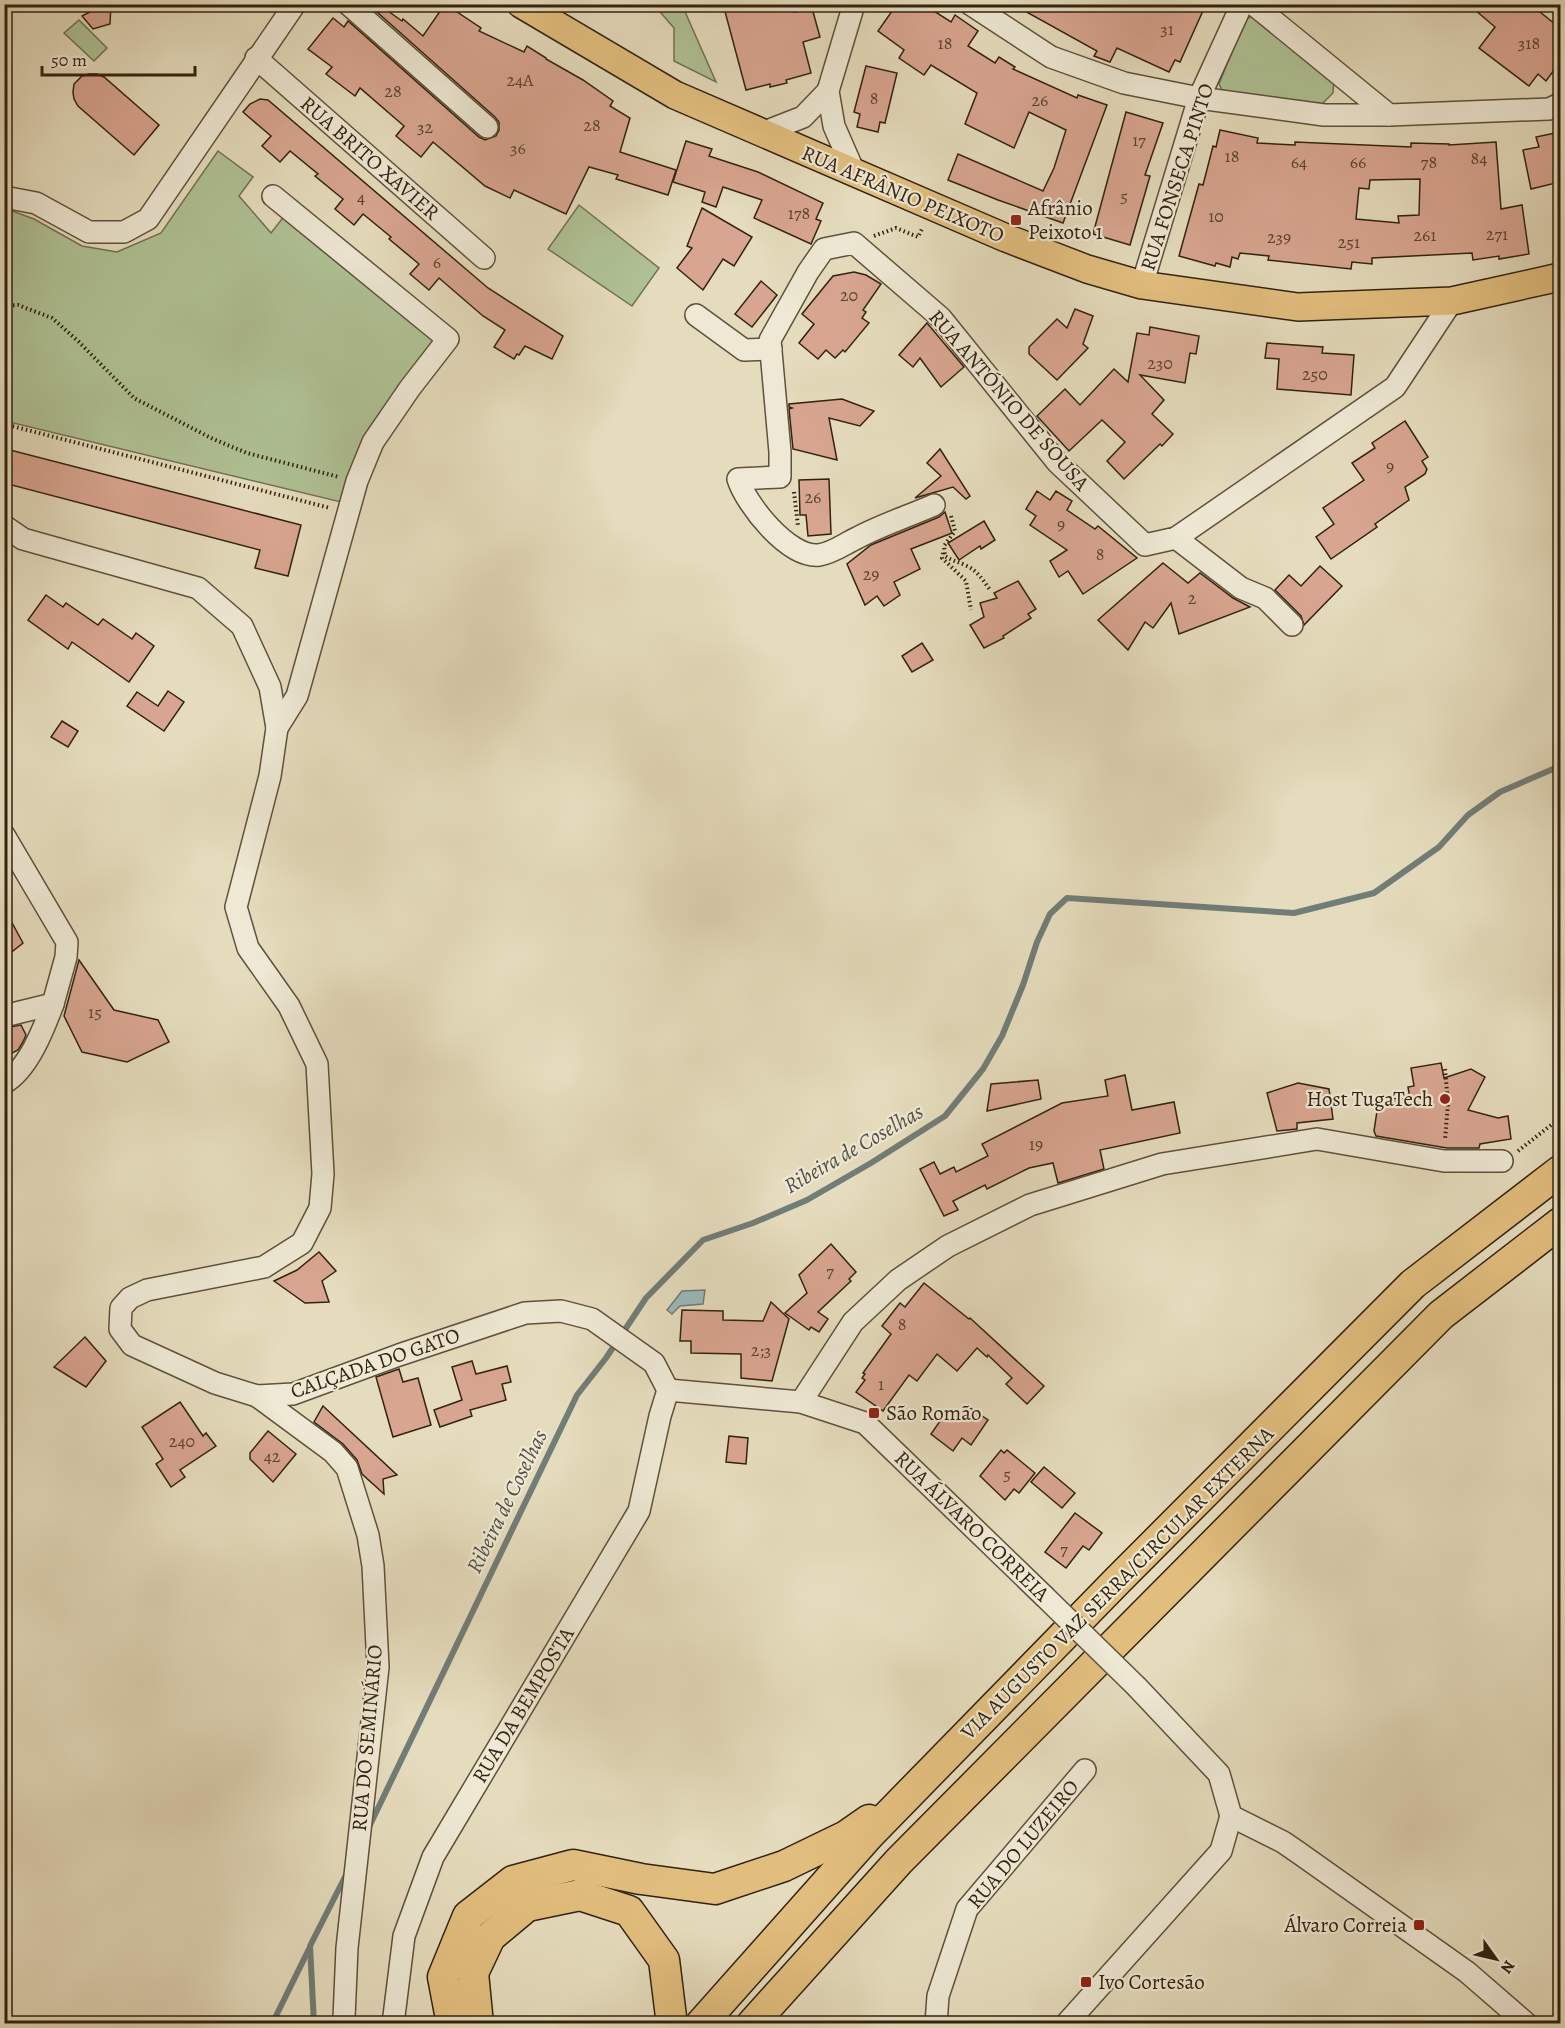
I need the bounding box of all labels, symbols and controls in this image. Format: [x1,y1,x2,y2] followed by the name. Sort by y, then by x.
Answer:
[1160,17,1174,41] house number: 31
[938,31,952,55] house number: 18
[1518,31,1540,55] house number: 318
[42,39,195,77] scale bar
[51,48,87,72] text: 50 m
[506,68,534,92] house number: 24A
[384,79,402,103] house number: 28
[1133,80,1221,274] street label: RUA FONSECA PINTO
[870,86,878,110] house number: 8
[1032,88,1048,112] house number: 26
[294,90,446,226] street label: RUA BRITO XAVIER
[583,113,601,137] house number: 28
[417,115,433,139] house number: 32
[1132,128,1146,152] house number: 17
[510,136,526,160] house number: 36
[797,139,1009,249] street label: RUA AFRÂNIO PEIXOTO
[1225,144,1239,168] house number: 18
[1471,146,1487,170] house number: 84
[1291,150,1307,174] house number: 64
[1350,150,1366,174] house number: 66
[1421,150,1437,174] house number: 78
[1120,184,1128,208] house number: 5
[357,185,365,209] house number: 4
[1027,194,1103,246] place label: Afrânio Peixoto 1
[788,201,810,225] house number: 178
[1208,204,1224,228] house number: 10
[1009,213,1023,227] marker: Afrânio Peixoto 1
[1486,222,1508,246] house number: 271
[1413,223,1437,247] house number: 261
[1267,225,1291,249] house number: 239
[1338,230,1360,254] house number: 251
[433,250,441,274] house number: 6
[840,283,858,307] house number: 20
[922,303,1096,497] street label: RUA ANTÓNIO DE SOUSA
[1147,351,1173,375] house number: 230
[1302,362,1328,386] house number: 250
[1386,454,1394,478] house number: 9
[805,485,821,509] house number: 26
[1057,512,1065,536] house number: 9
[1096,542,1104,566] house number: 8
[863,562,879,586] house number: 29
[1188,586,1197,610] house number: 2
[88,1000,102,1024] house number: 15
[1306,1085,1433,1113] place label: Host TugaTech
[1438,1092,1452,1106] marker: Host TugaTech
[778,1097,929,1201] water label: Ribeira de Coselhas
[1029,1132,1043,1156] house number: 19
[826,1259,834,1283] house number: 7
[898,1312,906,1336] house number: 8
[287,1321,463,1405] street label: CALÇADA DO GATO
[751,1338,771,1362] house number: 2;3
[878,1372,884,1396] house number: 1
[886,1399,982,1427] place label: São Romão
[867,1406,881,1420] marker: São Romão
[954,1420,1280,1746] street label: VIA AUGUSTO VAZ SERRA/CIRCULAR EXTERNA
[459,1424,555,1578] water label: Ribeira de Coselhas
[169,1429,195,1453] house number: 240
[264,1444,281,1468] house number: 42
[888,1445,1056,1608] street label: RUA ÁLVARO CORREIA
[1003,1462,1011,1486] house number: 5
[1060,1537,1068,1561] house number: 7
[465,1621,581,1788] street label: RUA DA BEMPOSTA
[345,1643,389,1833] street label: RUA DO SEMINÁRIO
[961,1774,1085,1914] street label: RUA DO LUZEIRO
[1284,1911,1407,1939] place label: Álvaro Correia
[1412,1918,1426,1932] marker: Álvaro Correia
[1466,1929,1526,1989] north arrow
[1495,1956,1520,1978] text: N
[1098,1968,1205,1996] place label: Ivo Cortesão
[1079,1975,1093,1989] marker: Ivo Cortesão

